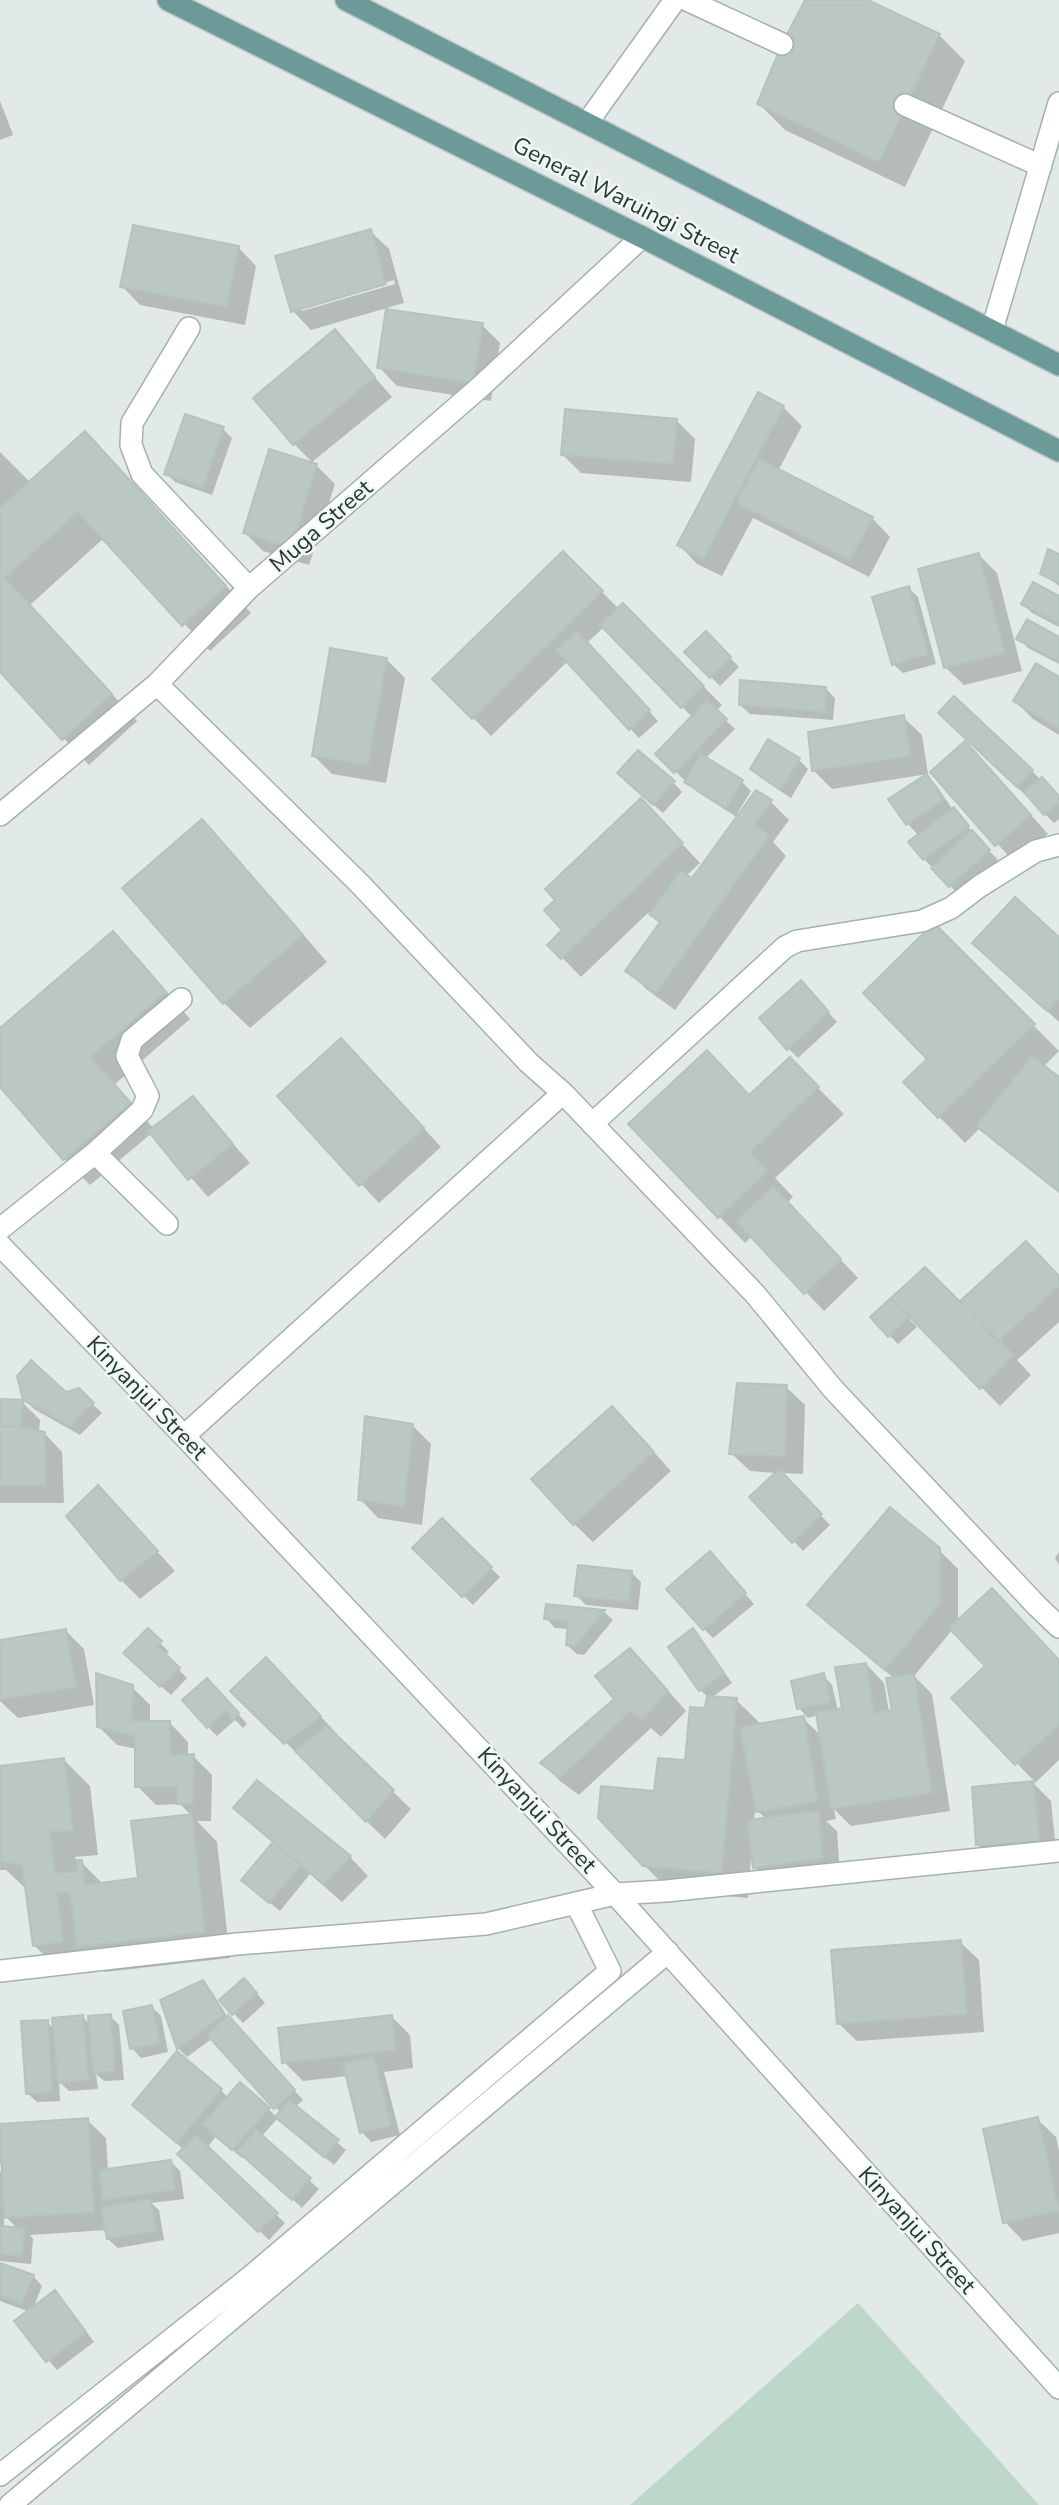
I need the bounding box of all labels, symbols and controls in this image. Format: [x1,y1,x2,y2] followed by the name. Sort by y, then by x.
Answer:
[507,129,745,271] street label: General Waruingi Street
[263,472,380,579] street label: Muga Street
[80,1329,215,1468] street label: Kinyanjui Street
[470,1740,604,1880] street label: Kinyanjui Street
[851,2159,983,2301] street label: Kinyanjui Street

